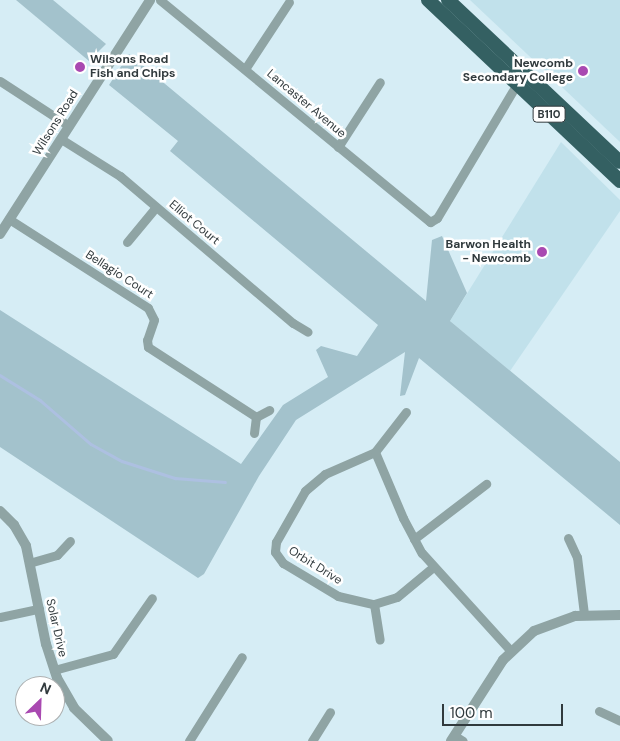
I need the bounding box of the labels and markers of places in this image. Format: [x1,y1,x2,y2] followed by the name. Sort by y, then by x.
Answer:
[90,53,175,81] place label: Wilsons Road Fish and Chips
[463,57,573,85] place label: Newcomb Secondary College
[74,61,86,73] marker: Wilsons Road Fish and Chips
[577,65,589,77] marker: Newcomb Secondary College
[446,238,531,266] place label: Barwon Health - Newcomb
[535,245,549,259] marker: Barwon Health - Newcomb

